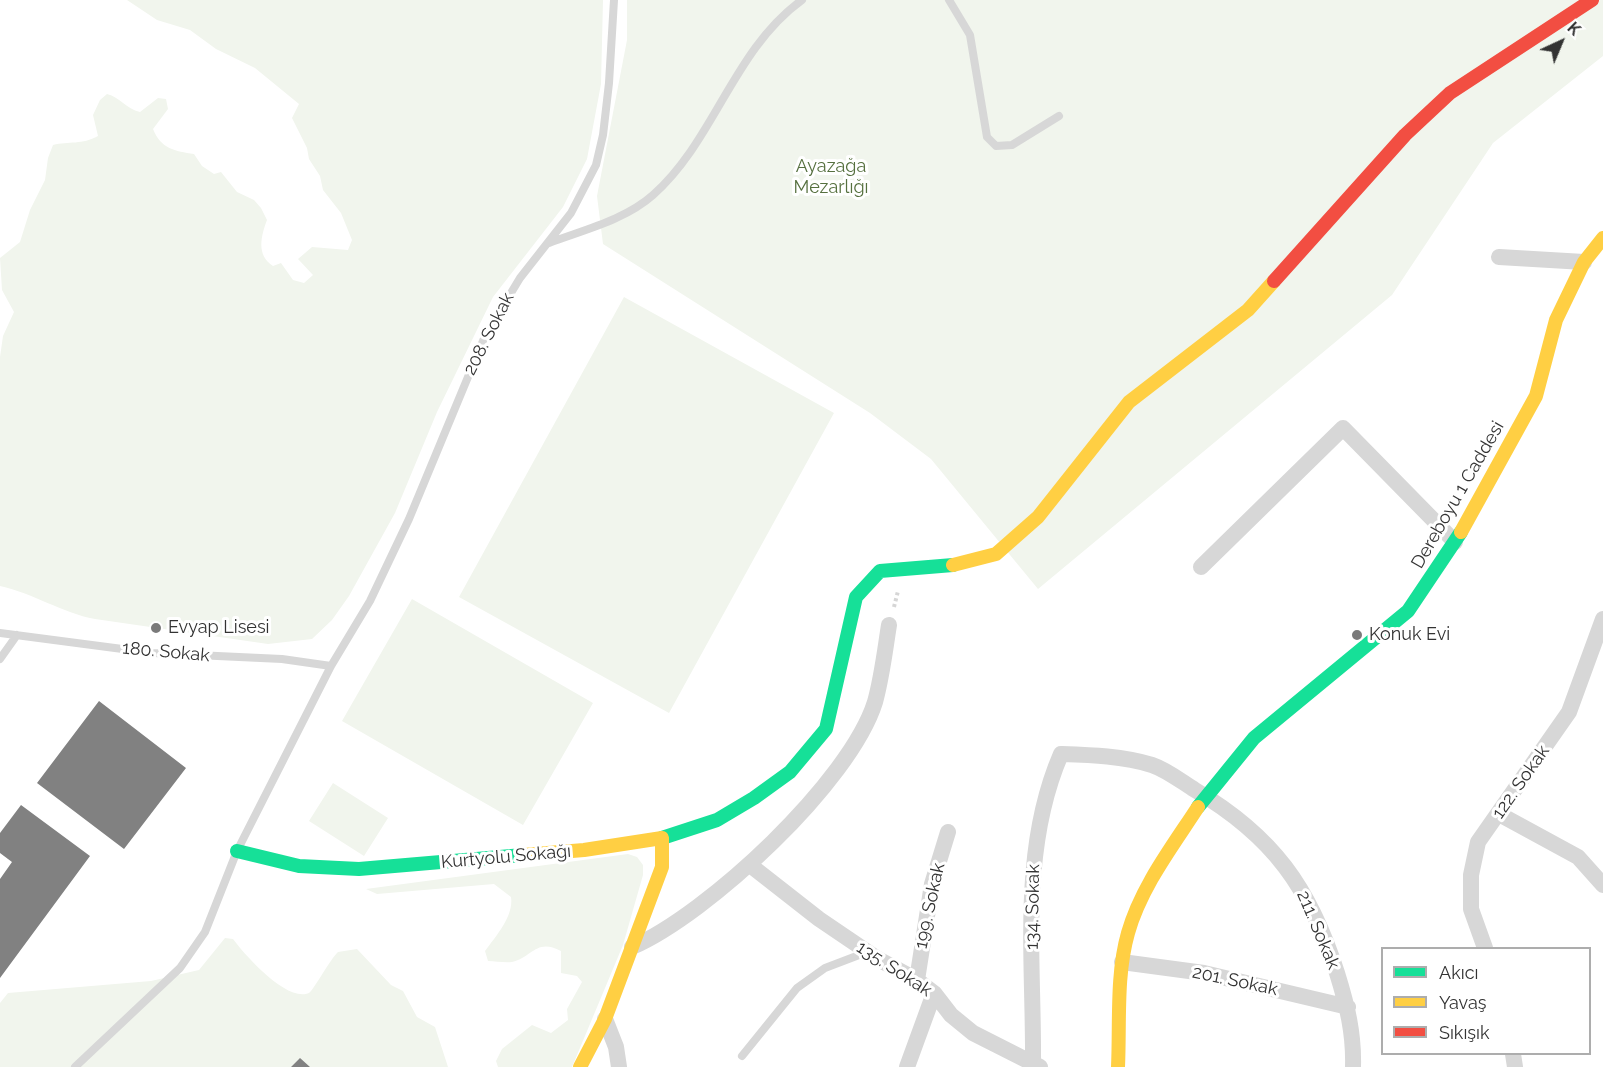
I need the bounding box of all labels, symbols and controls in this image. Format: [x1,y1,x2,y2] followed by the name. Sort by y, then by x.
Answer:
[1531,12,1591,72] north arrow
[1563,18,1584,39] text: K
[794,156,868,198] park label: Ayazağa Mezarlığı
[459,289,519,379] street label: 208. Sokak
[1407,417,1509,573] street label: Dereboyu 1 Caddesi
[168,617,270,639] place label: Evyap Lisesi
[149,621,163,635] marker: Evyap Lisesi
[1369,624,1450,646] place label: Konuk Evi
[1350,628,1364,642] marker: Konuk Evi
[121,637,211,667] street label: 180. Sokak
[1488,741,1554,823] street label: 122. Sokak
[440,841,572,873] street label: Kurtyolu Sokağı
[910,861,950,951] street label: 199. Sokak
[1021,864,1045,950] street label: 134. Sokak
[1292,887,1344,973] street label: 211. Sokak
[852,937,936,1001] street label: 135. Sokak
[1381,947,1591,1055] legend
[1190,961,1280,1001] street label: 201. Sokak
[1439,962,1478,983] text: Akıcı
[1439,992,1486,1013] text: Yavaş
[1439,1022,1489,1043] text: Sıkışık

